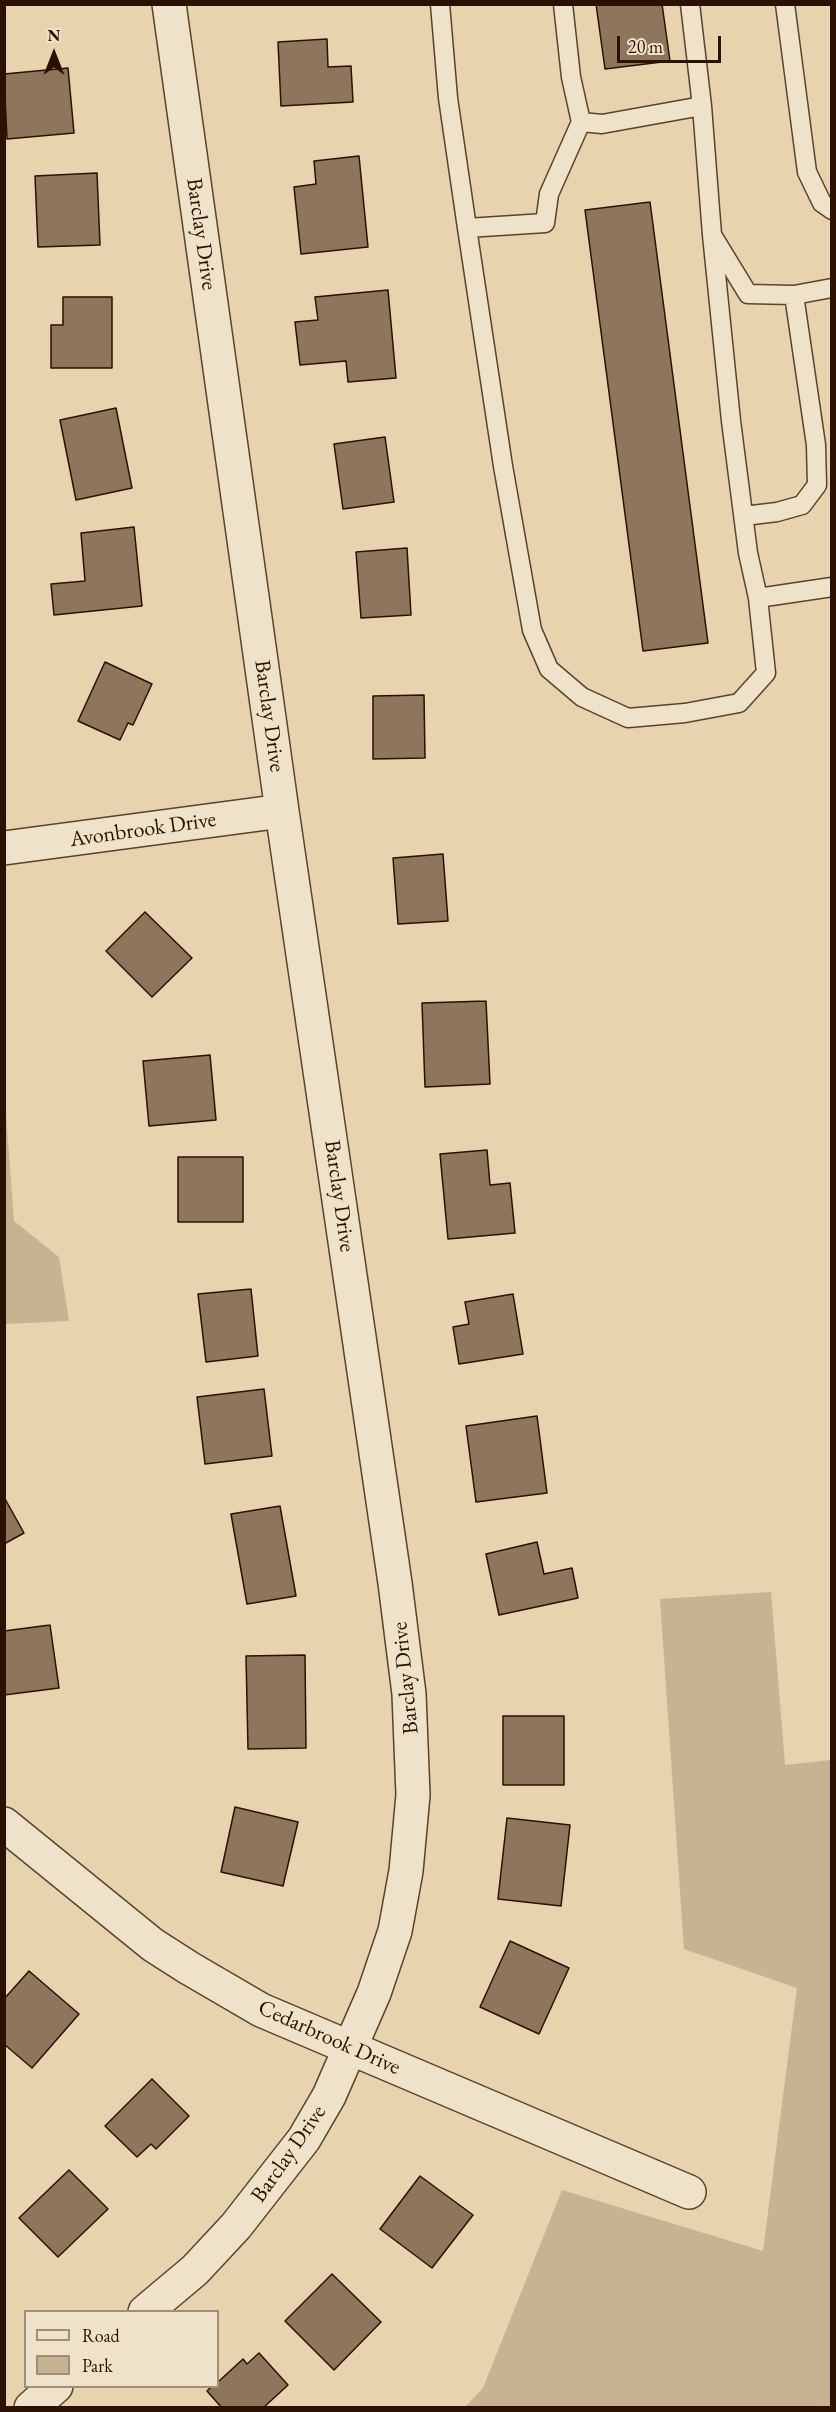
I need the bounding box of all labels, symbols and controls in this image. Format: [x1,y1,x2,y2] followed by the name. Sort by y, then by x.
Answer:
[24,24,84,84] north arrow
[620,24,724,62] scale bar
[48,25,60,46] text: N
[628,35,663,58] text: 20 m
[180,176,222,292] street label: Barclay Drive
[248,658,290,774] street label: Barclay Drive
[68,807,218,853] street label: Avonbrook Drive
[318,1138,360,1254] street label: Barclay Drive
[387,1620,425,1736] street label: Barclay Drive
[254,1995,404,2081] street label: Cedarbrook Drive
[246,2100,332,2208] street label: Barclay Drive
[24,2310,219,2388] legend
[82,2324,120,2347] text: Road
[82,2354,113,2377] text: Park

